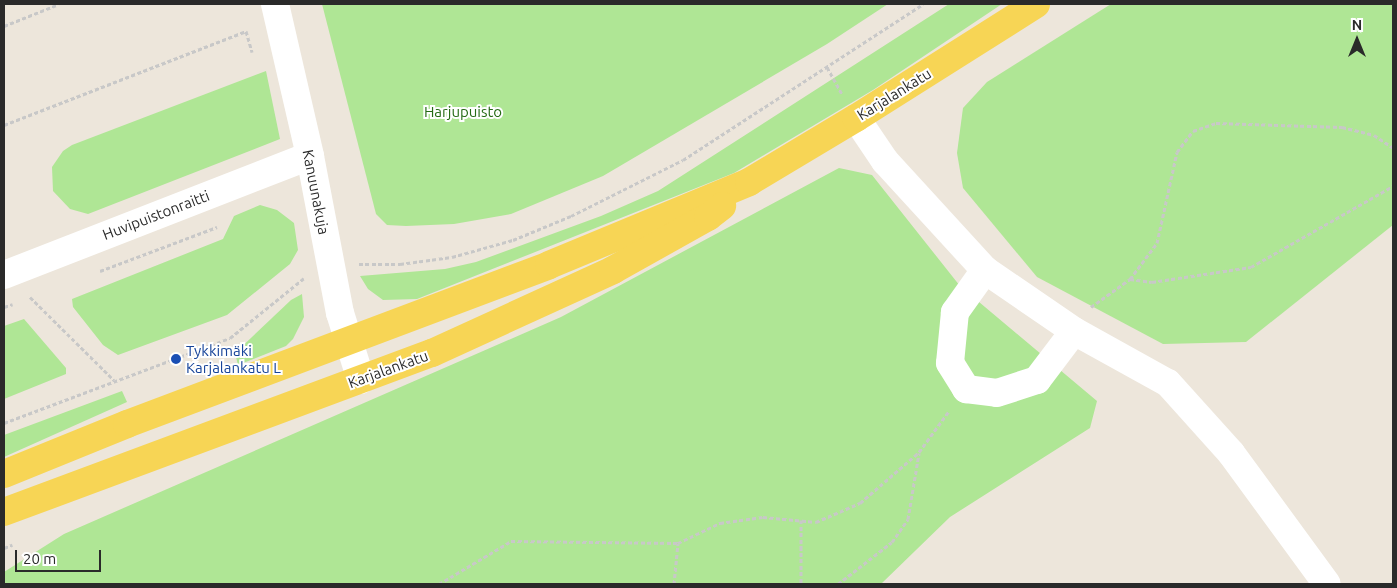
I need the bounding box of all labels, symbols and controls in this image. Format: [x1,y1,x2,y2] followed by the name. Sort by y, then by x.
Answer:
[1332,15,1382,65] north arrow
[1352,17,1362,33] text: N
[854,64,934,124] street label: Karjalankatu
[424,103,502,121] park label: Harjupuisto
[299,148,333,236] street label: Kanuunakuja
[100,186,212,244] street label: Huvipuistonraitti
[186,341,281,376] place label: Tykkimäki Karjalankatu L
[346,346,430,392] street label: Karjalankatu
[170,353,182,365] marker: Tykkimäki Karjalankatu L
[18,540,104,572] scale bar
[23,550,56,567] text: 20 m

